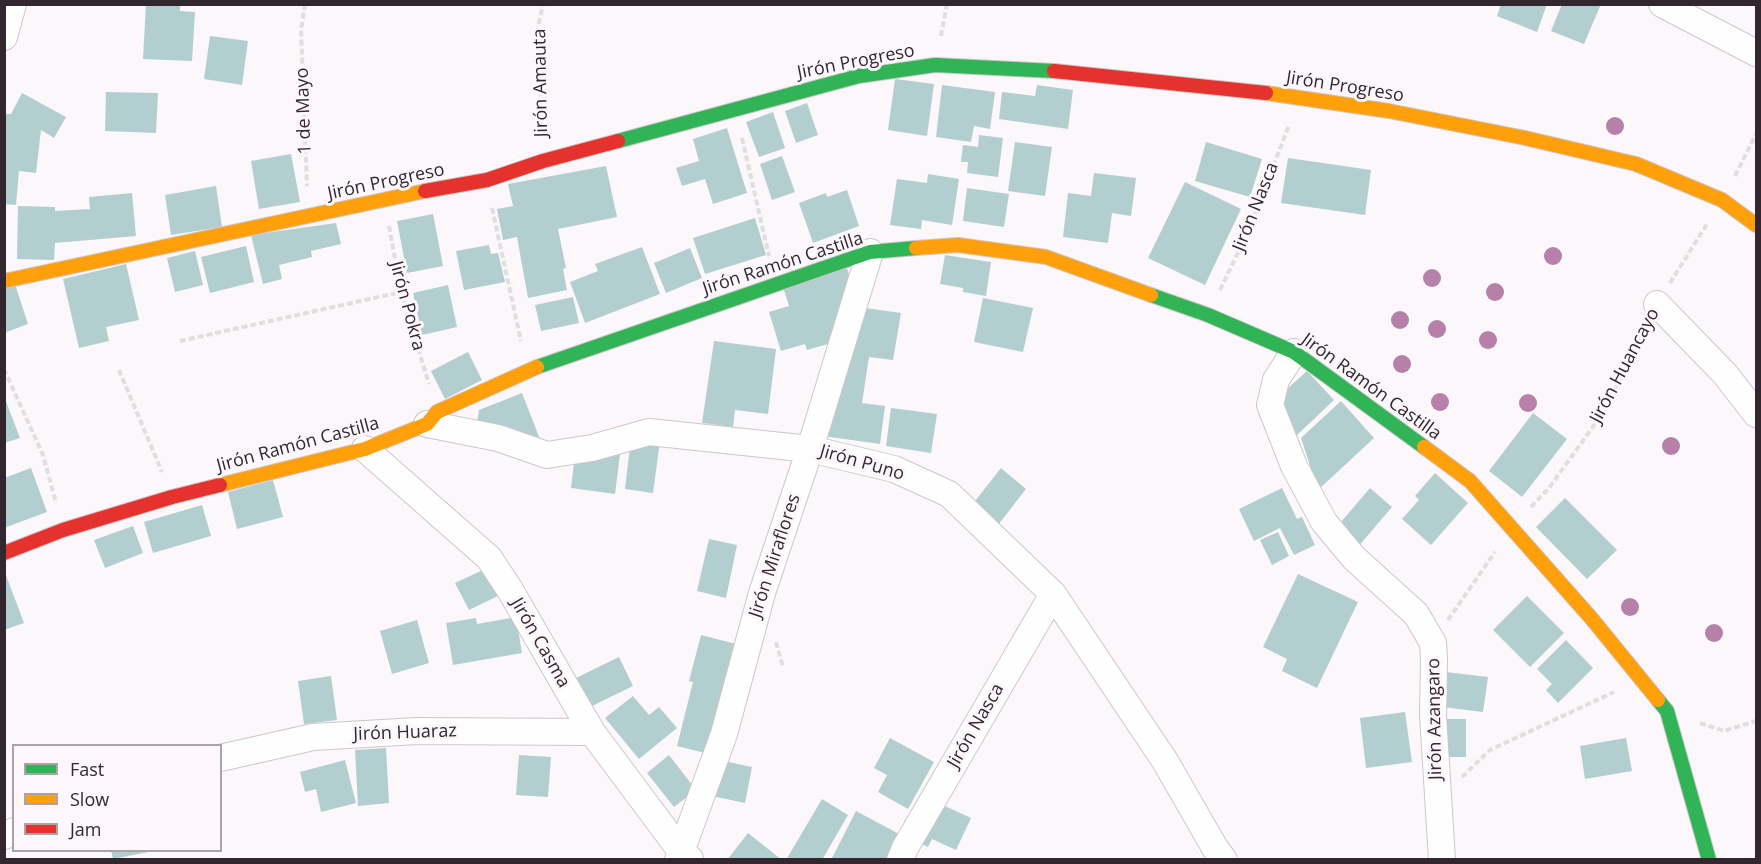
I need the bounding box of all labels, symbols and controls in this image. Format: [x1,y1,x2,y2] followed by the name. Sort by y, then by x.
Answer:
[529,28,553,138] street label: Jirón Amauta
[796,40,916,84] street label: Jirón Progreso
[292,67,316,155] street label: 1 de Mayo
[1285,67,1405,107] street label: Jirón Progreso
[326,159,446,205] street label: Jirón Progreso
[1228,159,1284,255] street label: Jirón Nasca
[700,228,866,300] street label: Jirón Ramón Castilla
[385,259,429,353] street label: Jirón Pokra
[1586,305,1664,427] street label: Jirón Huancayo
[1297,329,1445,445] street label: Jirón Ramón Castilla
[214,413,382,477] street label: Jirón Ramón Castilla
[817,441,907,485] street label: Jirón Puno
[745,491,805,621] street label: Jirón Miraflores
[506,594,574,692] street label: Jirón Casma
[1423,658,1447,780] street label: Jirón Azangaro
[943,680,1009,772] street label: Jirón Nasca
[353,720,457,746] street label: Jirón Huaraz
[12,744,222,852] legend
[70,757,104,781] text: Fast
[70,787,109,811] text: Slow
[70,817,102,841] text: Jam

